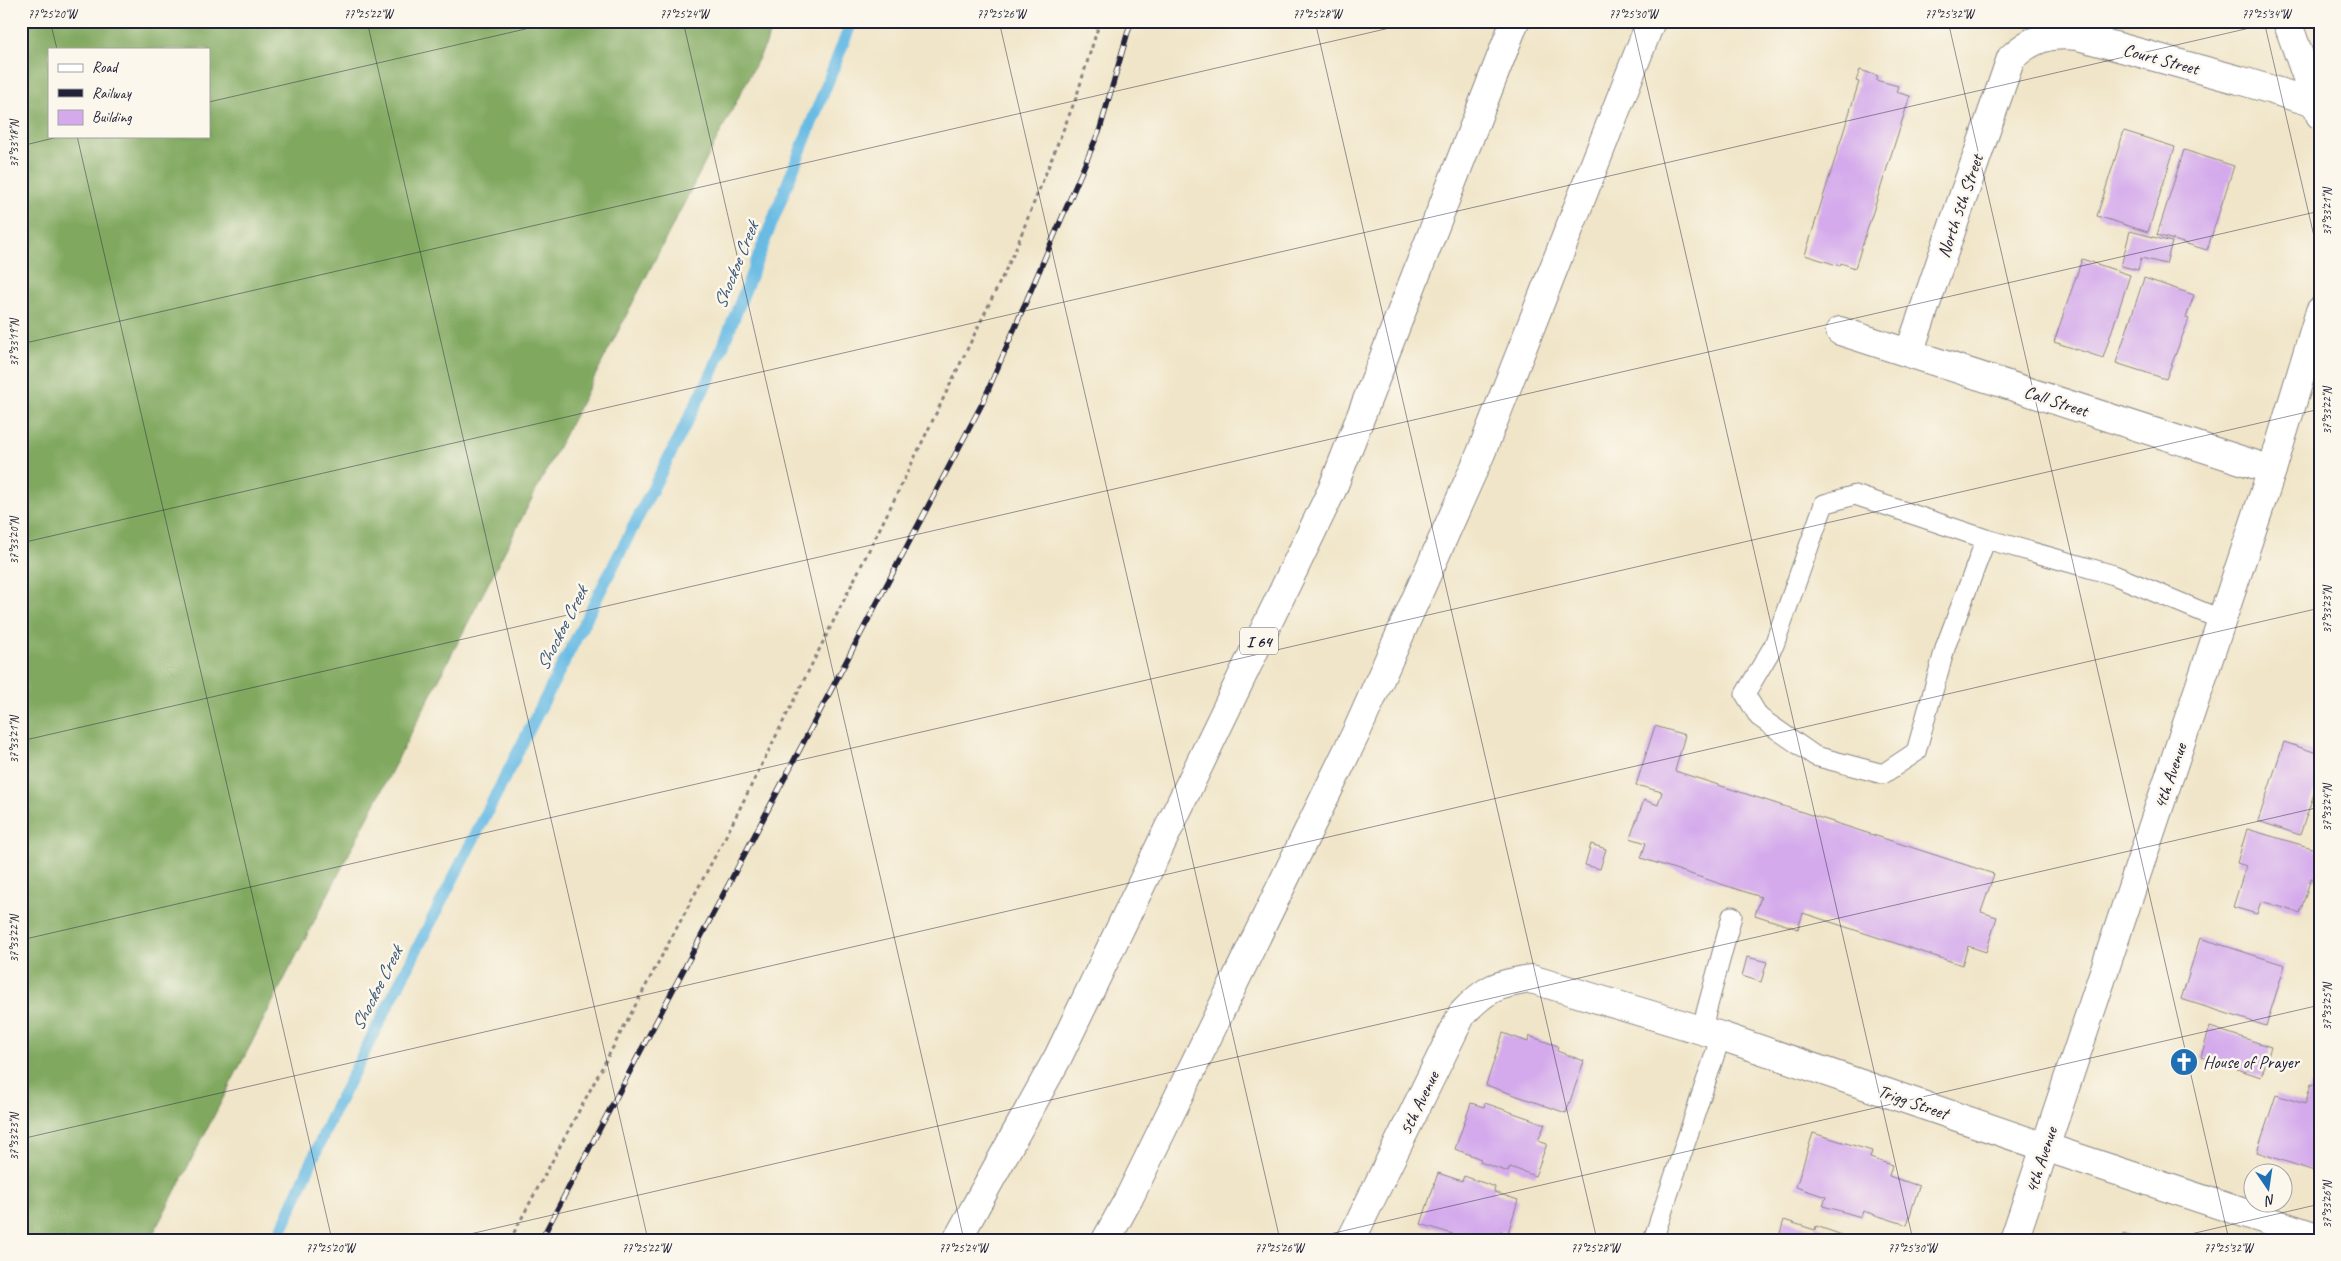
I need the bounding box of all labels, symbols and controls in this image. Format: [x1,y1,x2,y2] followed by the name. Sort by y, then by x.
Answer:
[28,6,79,22] text: 77°25'20"W
[344,6,395,22] text: 77°25'22"W
[660,6,711,22] text: 77°25'24"W
[977,6,1028,22] text: 77°25'26"W
[1293,6,1344,22] text: 77°25'28"W
[1609,6,1660,22] text: 77°25'30"W
[1925,6,1976,22] text: 77°25'32"W
[2242,6,2293,22] text: 77°25'34"W
[2121,38,2203,80] street label: Court Street
[48,48,210,138] legend
[92,58,119,77] text: Road
[92,84,133,103] text: Railway
[92,108,132,127] text: Building
[6,119,22,168] text: 37°33'18"N
[1932,150,1989,260] street label: North 5th Street
[2319,187,2335,236] text: 37°33'21"N
[708,216,765,312] water label: Shockoe Creek
[6,318,22,367] text: 37°33'19"N
[2021,380,2093,422] street label: Call Street
[2319,386,2335,435] text: 37°33'22"N
[6,516,22,565] text: 37°33'20"N
[530,580,595,675] water label: Shockoe Creek
[2319,585,2335,634] text: 37°33'23"N
[1240,627,1278,654] road number: I 64
[6,715,22,764] text: 37°33'21"N
[2149,739,2192,812] street label: 4th Avenue
[2319,783,2335,832] text: 37°33'24"N
[6,914,22,963] text: 37°33'22"N
[345,940,410,1035] water label: Shockoe Creek
[2319,982,2335,1031] text: 37°33'25"N
[2169,1047,2199,1077] church icon: House of Prayer
[2203,1051,2300,1073] place label: House of Prayer
[1394,1067,1444,1138] street label: 5th Avenue
[1875,1080,1954,1125] street label: Trigg Street
[6,1112,22,1161] text: 37°33'23"N
[2020,1123,2062,1196] street label: 4th Avenue
[2244,1164,2294,1214] north arrow
[2319,1180,2335,1229] text: 37°33'26"N
[2262,1191,2277,1210] text: N
[306,1240,357,1256] text: 77°25'20"W
[622,1240,673,1256] text: 77°25'22"W
[939,1240,990,1256] text: 77°25'24"W
[1255,1240,1306,1256] text: 77°25'26"W
[1571,1240,1622,1256] text: 77°25'28"W
[1888,1240,1939,1256] text: 77°25'30"W
[2204,1240,2255,1256] text: 77°25'32"W

